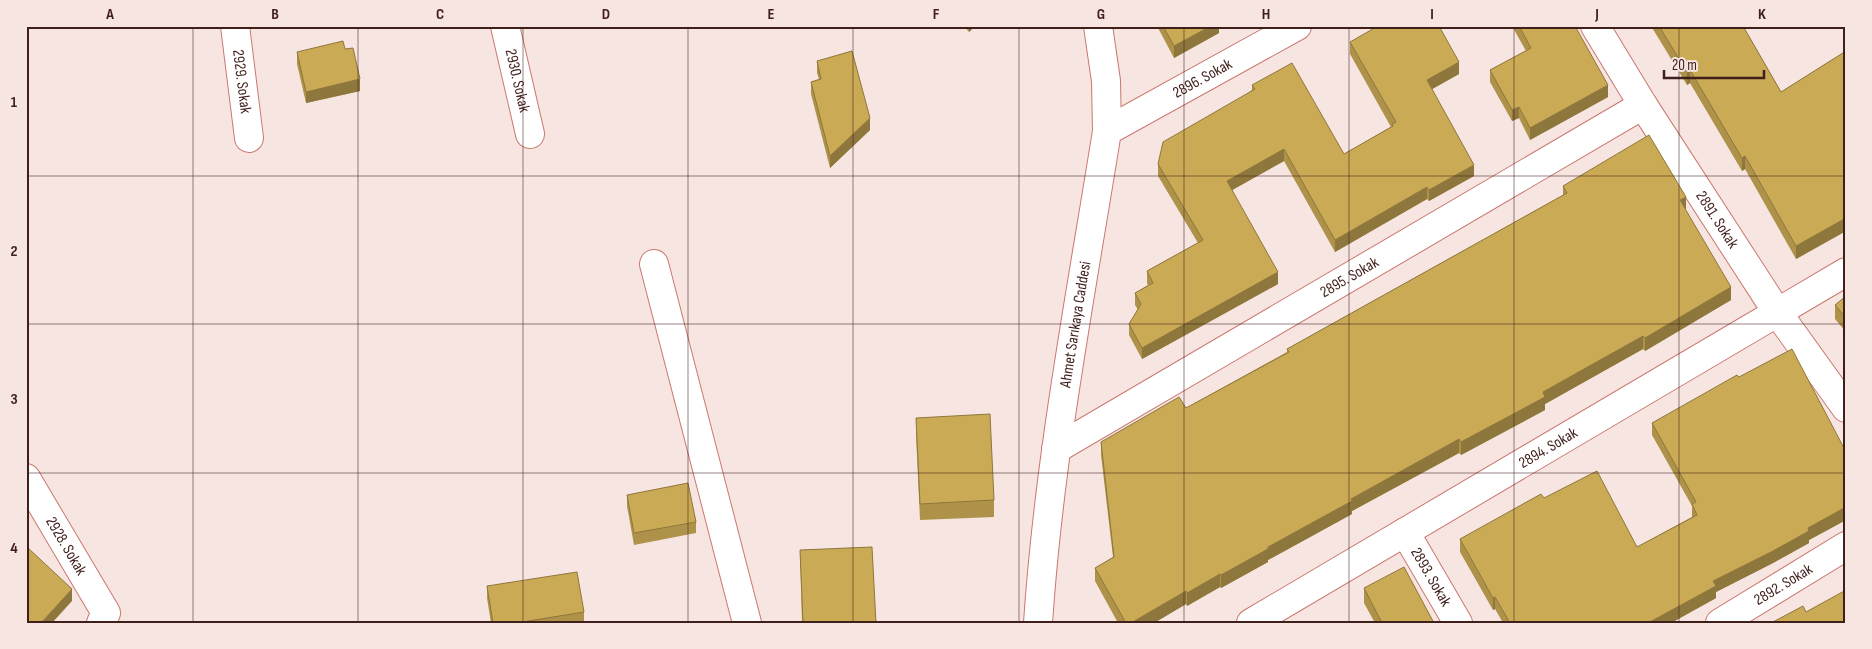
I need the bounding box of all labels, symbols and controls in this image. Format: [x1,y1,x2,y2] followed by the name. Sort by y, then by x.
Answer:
[105,5,114,24] text: A
[271,5,279,24] text: B
[436,5,444,24] text: C
[602,5,610,24] text: D
[768,5,775,24] text: E
[933,5,940,24] text: F
[1097,5,1105,24] text: G
[1262,5,1270,24] text: H
[1430,5,1434,24] text: I
[1594,5,1599,24] text: J
[1758,5,1766,24] text: K
[501,47,534,114] street label: 2930. Sokak
[229,48,255,115] street label: 2929. Sokak
[1664,48,1764,80] scale bar
[1169,54,1235,102] street label: 2896. Sokak
[1672,56,1697,75] text: 20 m
[11,93,18,112] text: 1
[1692,188,1743,252] street label: 2891. Sokak
[10,242,18,261] text: 2
[1317,253,1382,302] street label: 2895. Sokak
[1056,260,1095,390] street label: Ahmet Sarıkaya Caddesi
[10,390,18,409] text: 3
[1515,423,1581,472] street label: 2894. Sokak
[42,513,91,579] street label: 2928. Sokak
[10,539,18,558] text: 4
[1407,544,1456,610] street label: 2893. Sokak
[1751,559,1816,609] street label: 2892. Sokak

